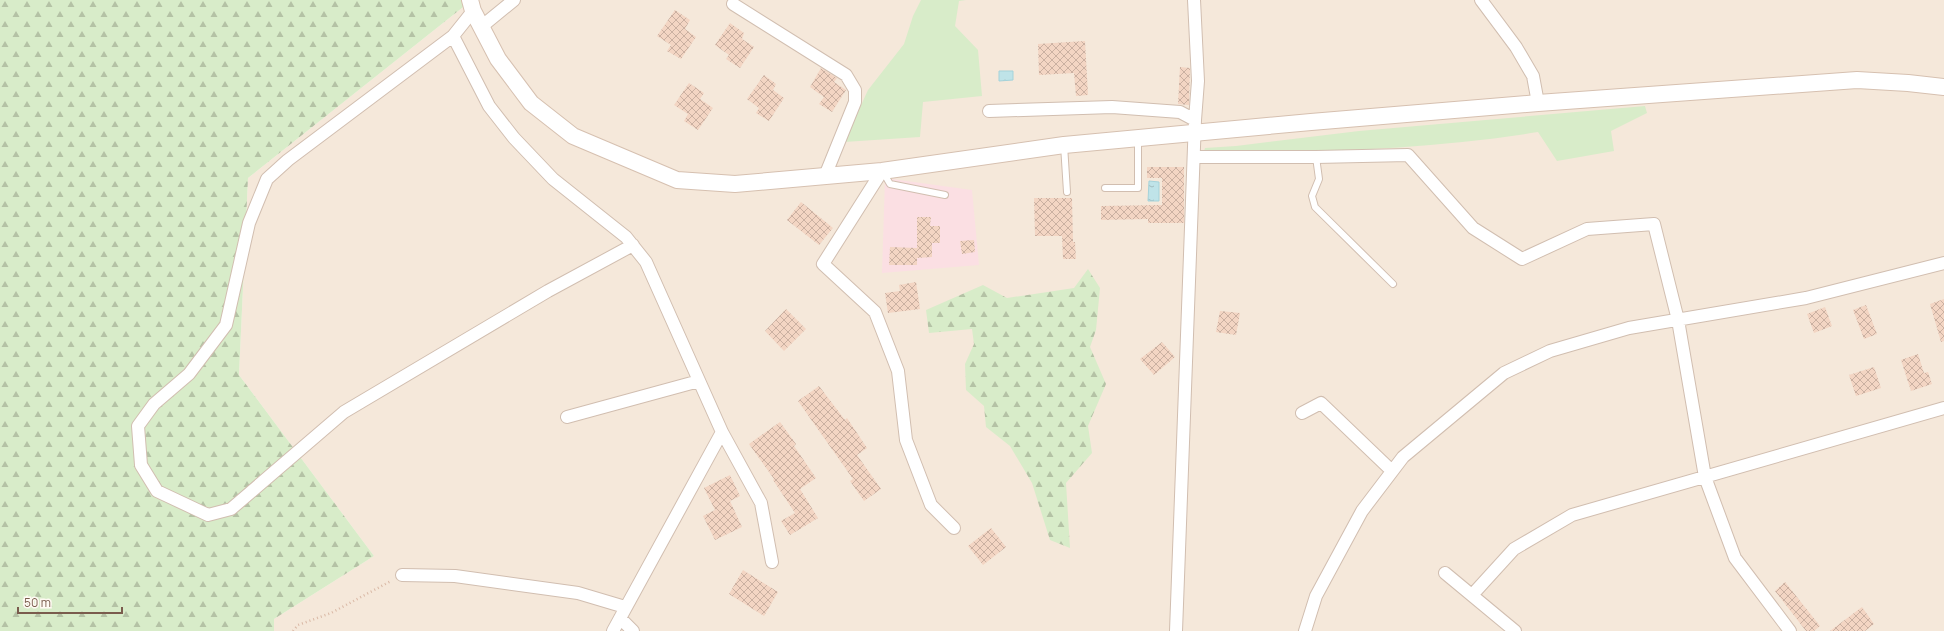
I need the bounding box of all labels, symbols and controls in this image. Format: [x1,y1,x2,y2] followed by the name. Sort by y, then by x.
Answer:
[18,589,122,615] scale bar
[24,594,51,611] text: 50 m

